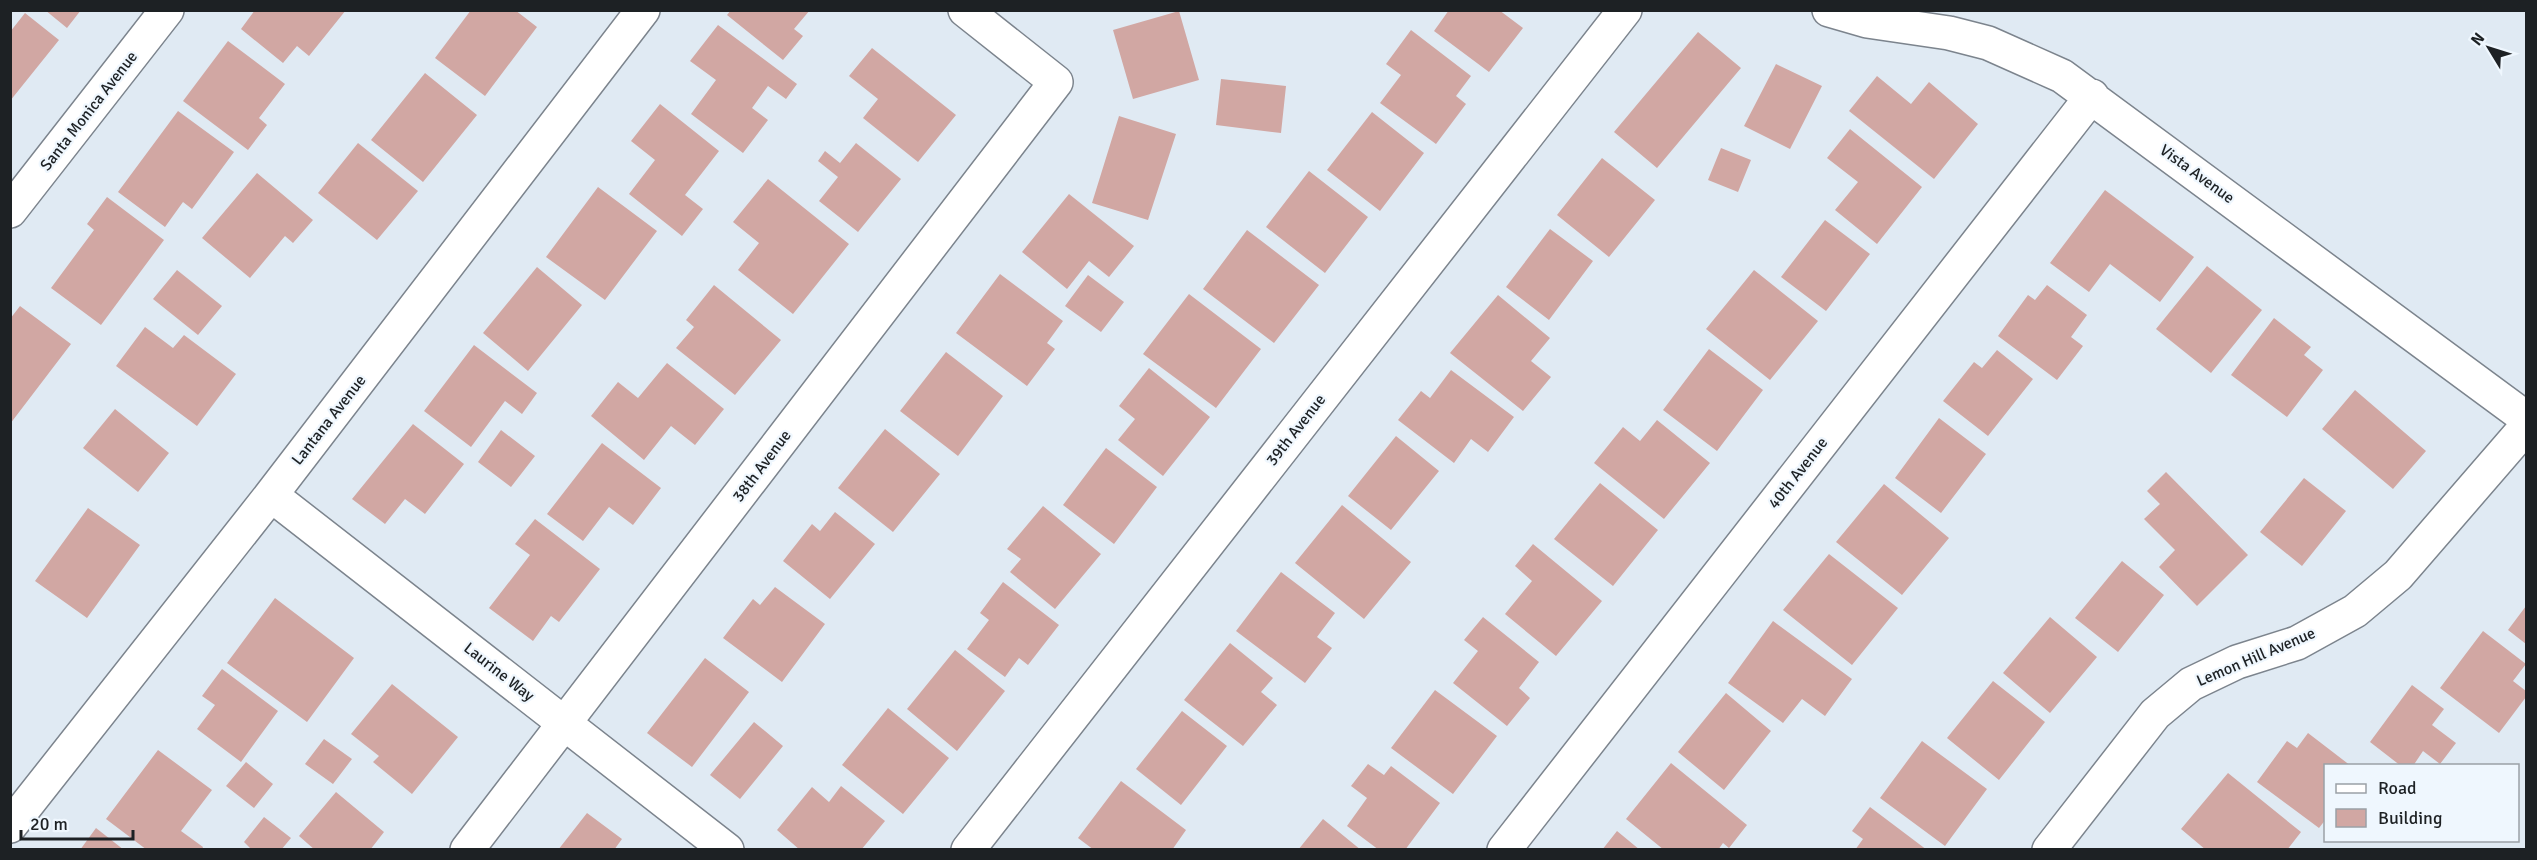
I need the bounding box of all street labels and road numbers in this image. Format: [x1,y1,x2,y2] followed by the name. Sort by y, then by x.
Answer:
[36,47,142,175] street label: Santa Monica Avenue
[2156,140,2238,208] street label: Vista Avenue
[288,371,370,469] street label: Lantana Avenue
[1262,390,1330,470] street label: 39th Avenue
[728,426,796,506] street label: 38th Avenue
[1764,433,1832,513] street label: 40th Avenue
[2194,623,2318,691] street label: Lemon Hill Avenue
[460,638,539,706] street label: Laurine Way

